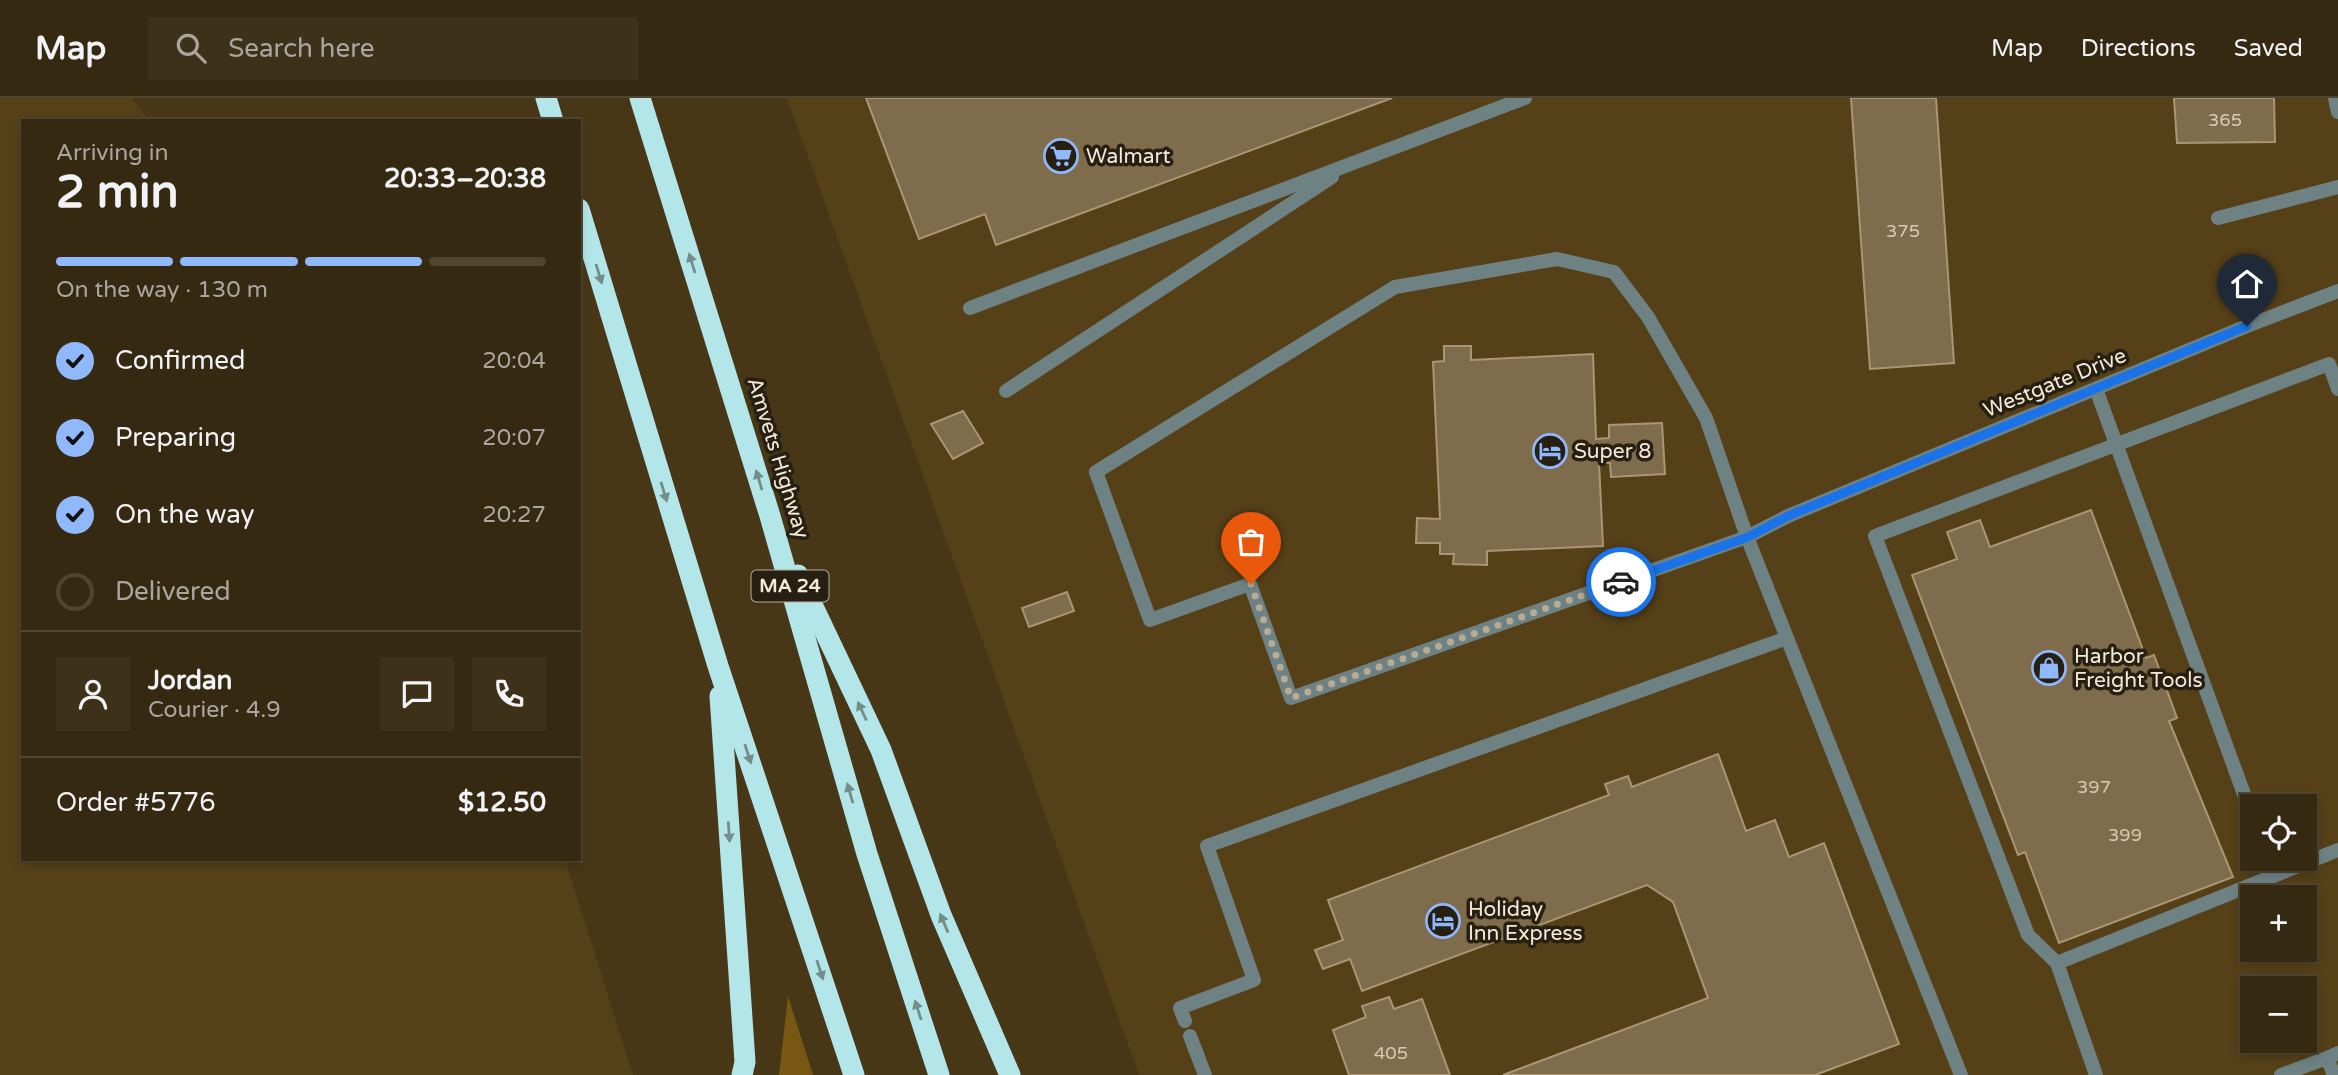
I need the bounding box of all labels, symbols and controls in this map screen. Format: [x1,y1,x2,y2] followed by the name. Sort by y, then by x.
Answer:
[148,17,638,80] search box
[35,29,106,68] text: Map
[172,29,210,67] icon: search
[228,33,374,64] text: Search here
[1991,34,2043,63] text: Map
[2081,34,2196,63] text: Directions
[2234,34,2303,63] text: Saved
[2208,109,2242,131] house number: 365
[1042,137,1080,175] supermarket icon: Walmart
[56,139,169,167] text: Arriving in
[1086,144,1171,169] place label: Walmart
[384,163,546,194] text: 20:33–20:38
[56,165,179,220] text: 2 min
[1886,220,1920,242] house number: 375
[686,253,696,274] one-way arrow
[2217,254,2277,326] pin
[594,264,604,285] one-way arrow
[2228,265,2266,303] icon: home
[56,276,268,304] text: On the way · 130 m
[56,342,94,380] icon: check
[1980,343,2130,423] street label: Westgate Drive
[115,345,245,376] text: Confirmed
[482,347,546,375] text: 20:04
[742,374,814,542] street label: Amvets Highway
[56,419,94,457] icon: check
[115,422,236,453] text: Preparing
[482,424,546,452] text: 20:07
[1531,432,1569,470] hotel icon: Super 8
[1574,439,1651,464] place label: Super 8
[754,470,764,491] one-way arrow
[660,482,670,503] one-way arrow
[56,496,94,534] icon: check
[115,499,255,530] text: On the way
[482,501,546,529] text: 20:27
[1221,512,1281,584] pin
[1232,523,1270,561] icon: bag
[1586,547,1656,617] courier
[1602,563,1640,601] icon: car
[752,570,828,601] road number: MA 24
[115,576,231,607] text: Delivered
[2074,644,2203,693] place label: Harbor Freight Tools
[2030,649,2068,687] shop icon: Harbor Freight Tools
[56,657,130,731] button: person
[380,657,454,731] button: chat
[472,657,546,731] button: phone
[148,665,232,696] text: Jordan
[148,696,281,724] text: Courier · 4.9
[856,700,867,721] one-way arrow
[743,744,754,765] one-way arrow
[2077,776,2111,798] house number: 397
[844,782,855,804] one-way arrow
[56,787,216,818] text: Order #5776
[458,787,546,818] text: $12.50
[2240,794,2317,1053] map controls
[2240,794,2317,871] button: locate
[724,821,735,843] one-way arrow
[2108,824,2142,846] house number: 399
[2240,885,2317,962] button: +
[1468,897,1583,946] place label: Holiday Inn Express
[1424,902,1462,940] hotel icon: Holiday Inn Express
[938,912,949,933] one-way arrow
[815,959,826,980] one-way arrow
[2240,976,2317,1053] button: −
[912,999,923,1020] one-way arrow
[1374,1042,1408,1064] house number: 405

